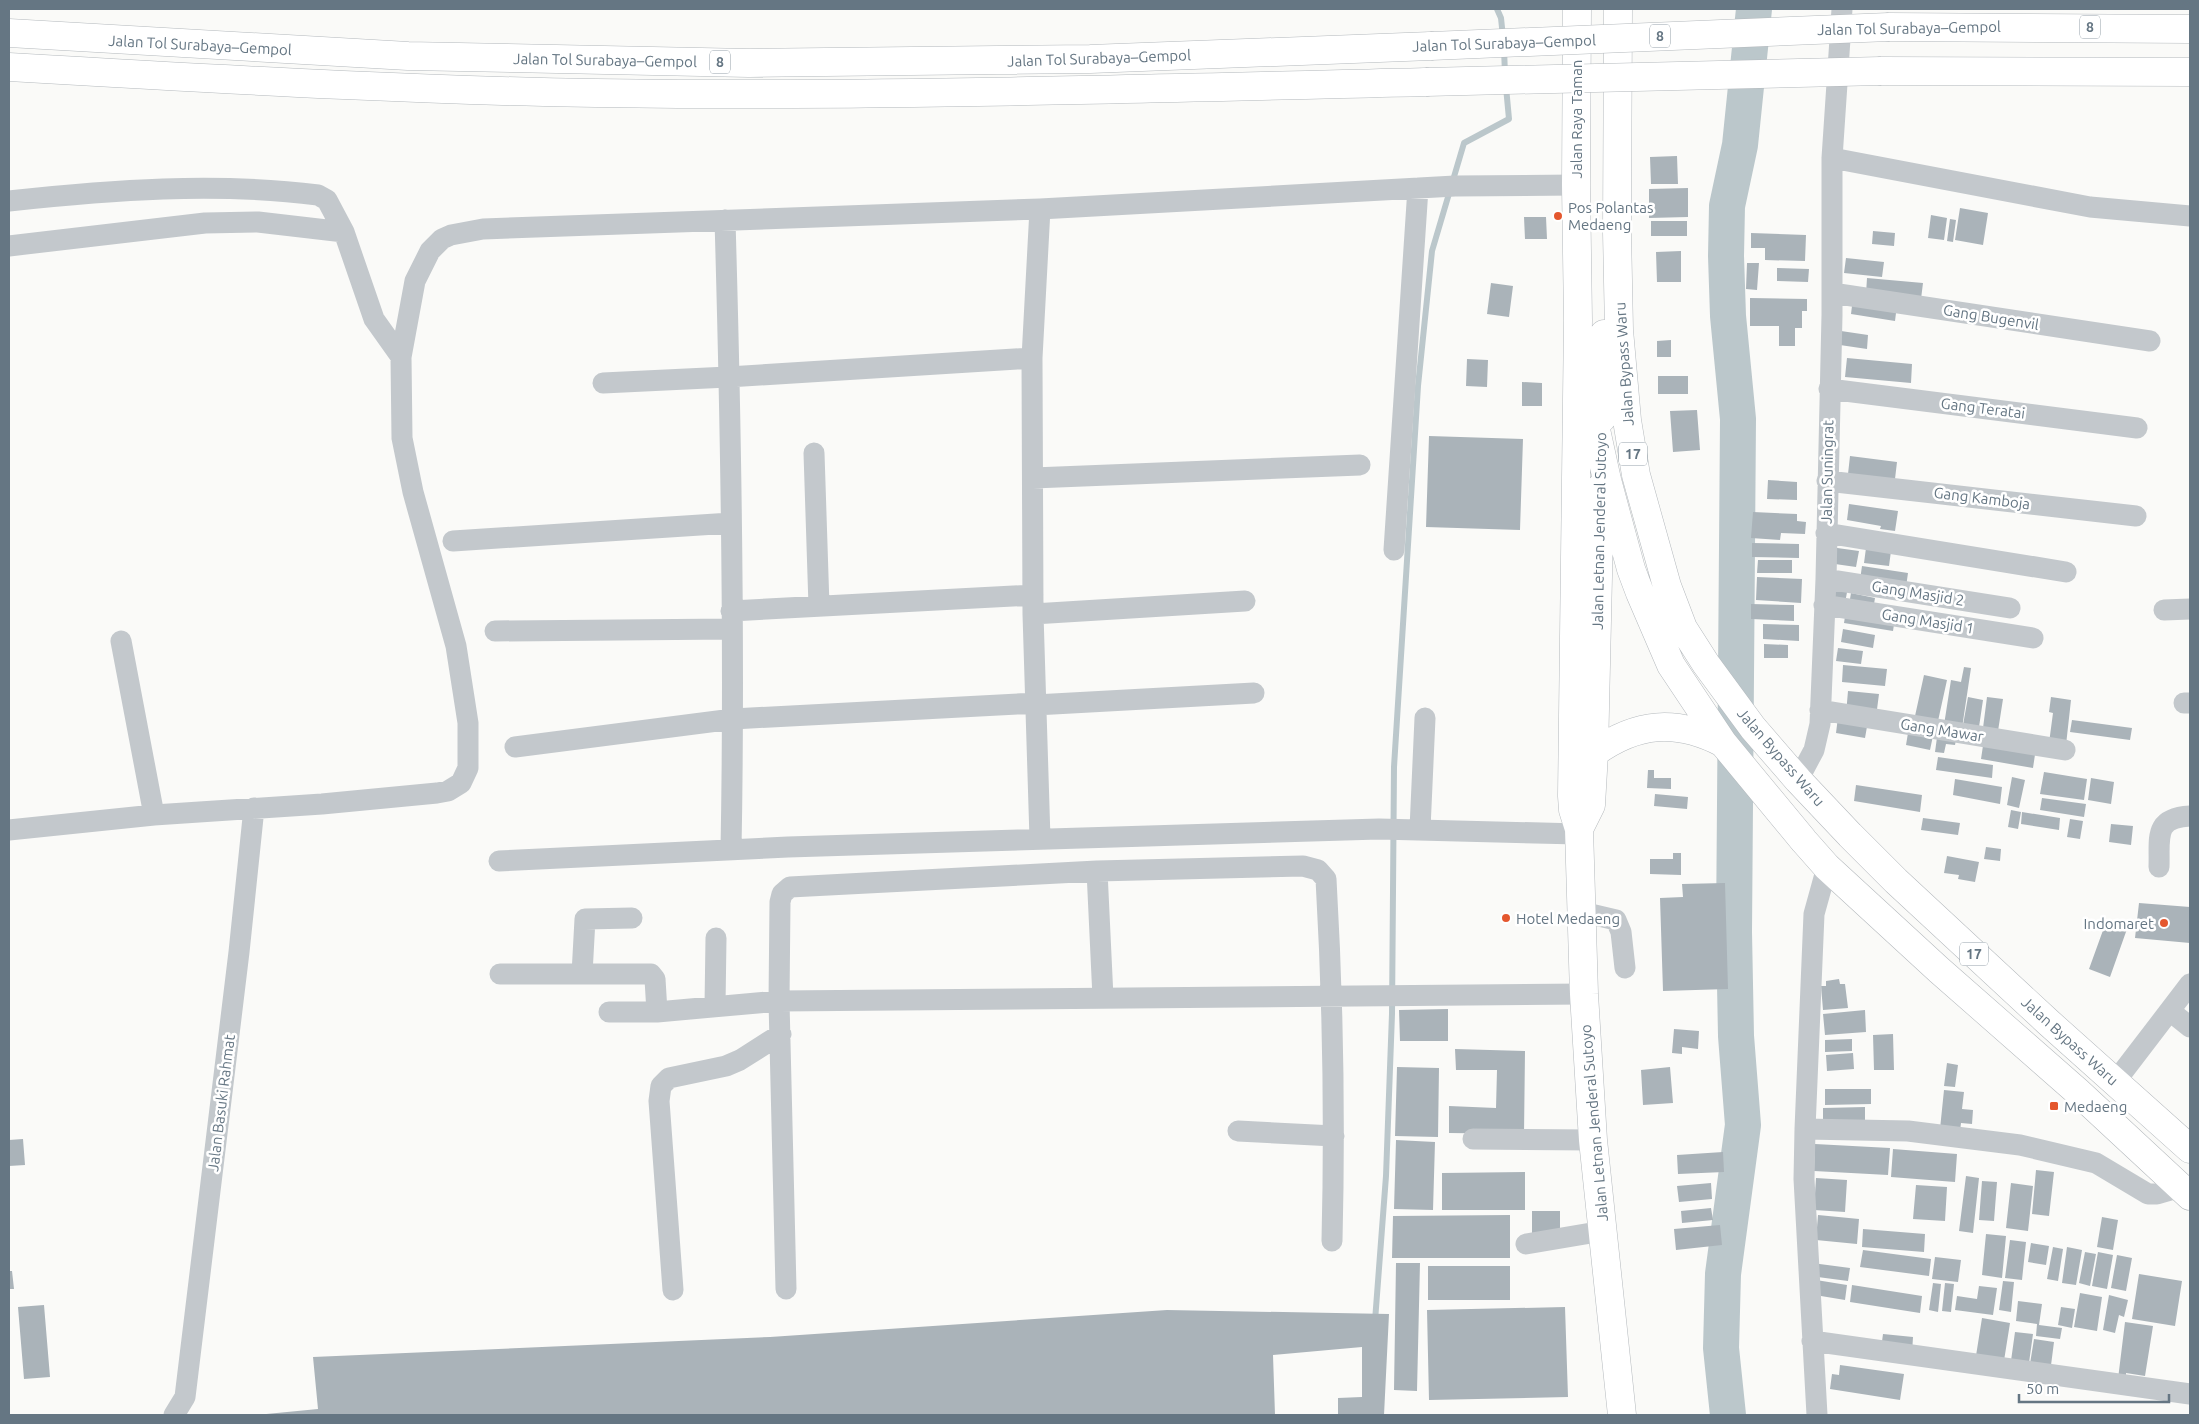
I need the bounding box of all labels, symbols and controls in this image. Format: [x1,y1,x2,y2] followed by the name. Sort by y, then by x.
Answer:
[2080,16,2100,38] road number: 8
[1817,18,2001,38] street label: Jalan Tol Surabaya–Gempol
[1650,24,1670,48] road number: 8
[1412,31,1596,55] street label: Jalan Tol Surabaya–Gempol
[108,32,292,58] street label: Jalan Tol Surabaya–Gempol
[1007,46,1191,70] street label: Jalan Tol Surabaya–Gempol
[513,50,697,70] street label: Jalan Tol Surabaya–Gempol
[710,51,730,74] road number: 8
[1568,60,1585,178] street label: Jalan Raya Taman
[1568,199,1653,233] place label: Pos Polantas Medaeng
[1552,210,1564,222] marker: Pos Polantas Medaeng
[1942,301,2040,333] street label: Gang Bugenvil
[1611,302,1637,426] street label: Jalan Bypass Waru
[1940,394,2026,422] street label: Gang Teratai
[1818,420,1836,524] street label: Jalan Suningrat
[1589,432,1609,630] street label: Jalan Letnan Jenderal Sutoyo
[1619,442,1647,466] road number: 17
[1933,484,2031,512] street label: Gang Kamboja
[1870,577,1966,609] street label: Gang Masjid 2
[1880,605,1976,637] street label: Gang Masjid 1
[1734,705,1828,809] street label: Jalan Bypass Waru
[1899,715,1985,745] street label: Gang Mawar
[1516,910,1620,927] place label: Hotel Medaeng
[1500,912,1512,924] marker: Hotel Medaeng
[2084,915,2154,932] place label: Indomaret
[2158,917,2170,929] marker: Indomaret
[1960,942,1988,966] road number: 17
[2018,993,2122,1089] street label: Jalan Bypass Waru
[1577,1024,1611,1222] street label: Jalan Letnan Jenderal Sutoyo
[204,1033,238,1172] street label: Jalan Basuki Rahmat
[2064,1098,2127,1115] place label: Medaeng
[2048,1100,2060,1112] marker: Medaeng
[2019,1372,2169,1404] scale bar
[2026,1380,2059,1397] text: 50 m

